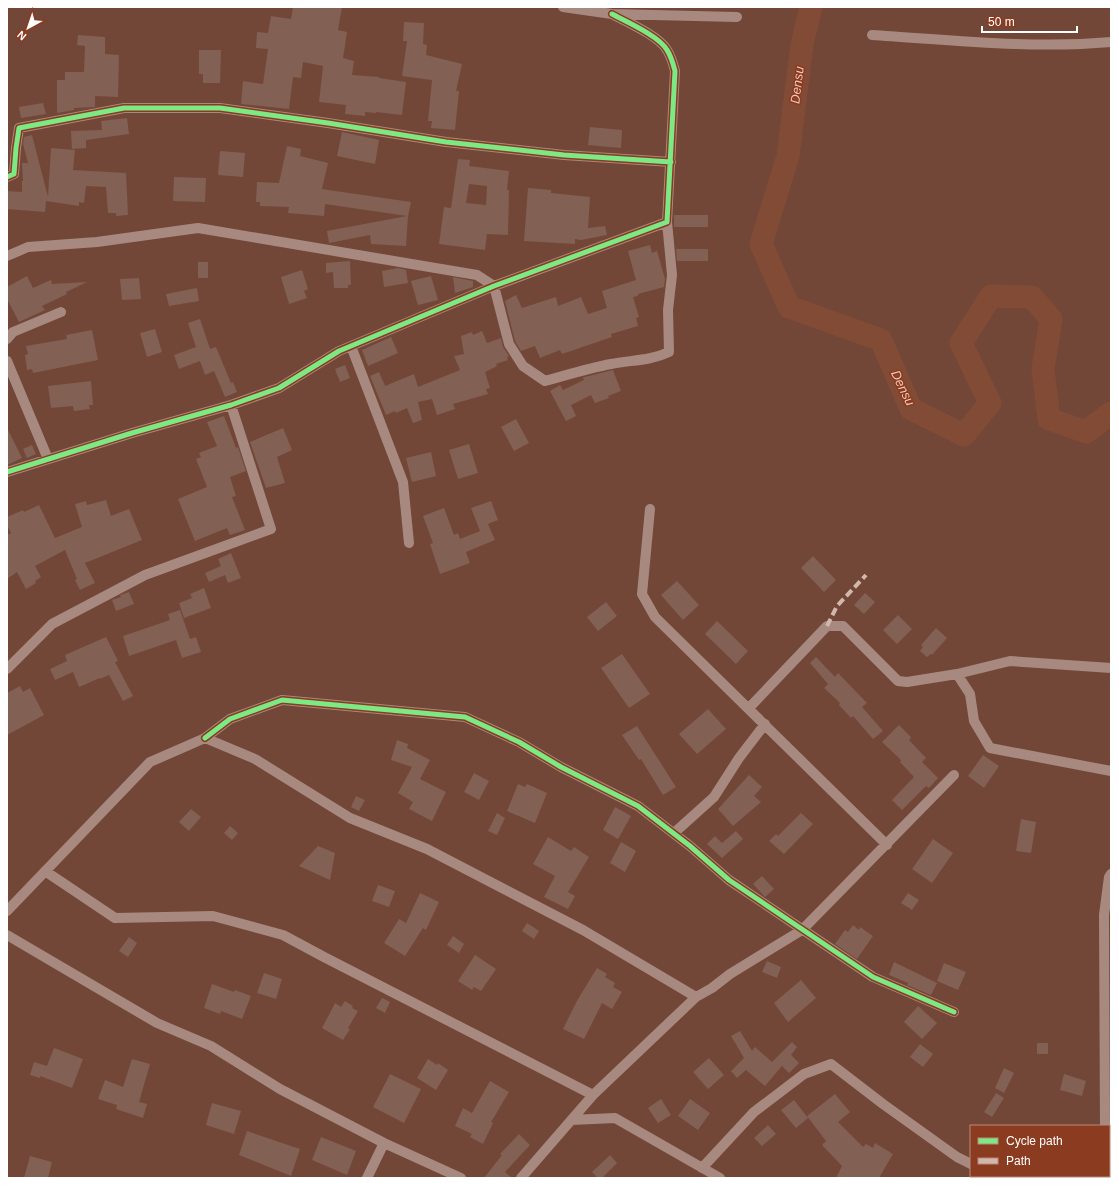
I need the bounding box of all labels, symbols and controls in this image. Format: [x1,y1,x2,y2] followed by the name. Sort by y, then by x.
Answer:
[8,8,48,48] north arrow
[982,8,1077,34] scale bar
[988,15,1015,29] text: 50 m
[15,28,28,43] text: N
[787,65,807,105] water label: Densu
[888,368,918,408] water label: Densu
[970,1125,1110,1177] legend
[1006,1134,1063,1148] text: Cycle path
[1006,1154,1031,1168] text: Path

